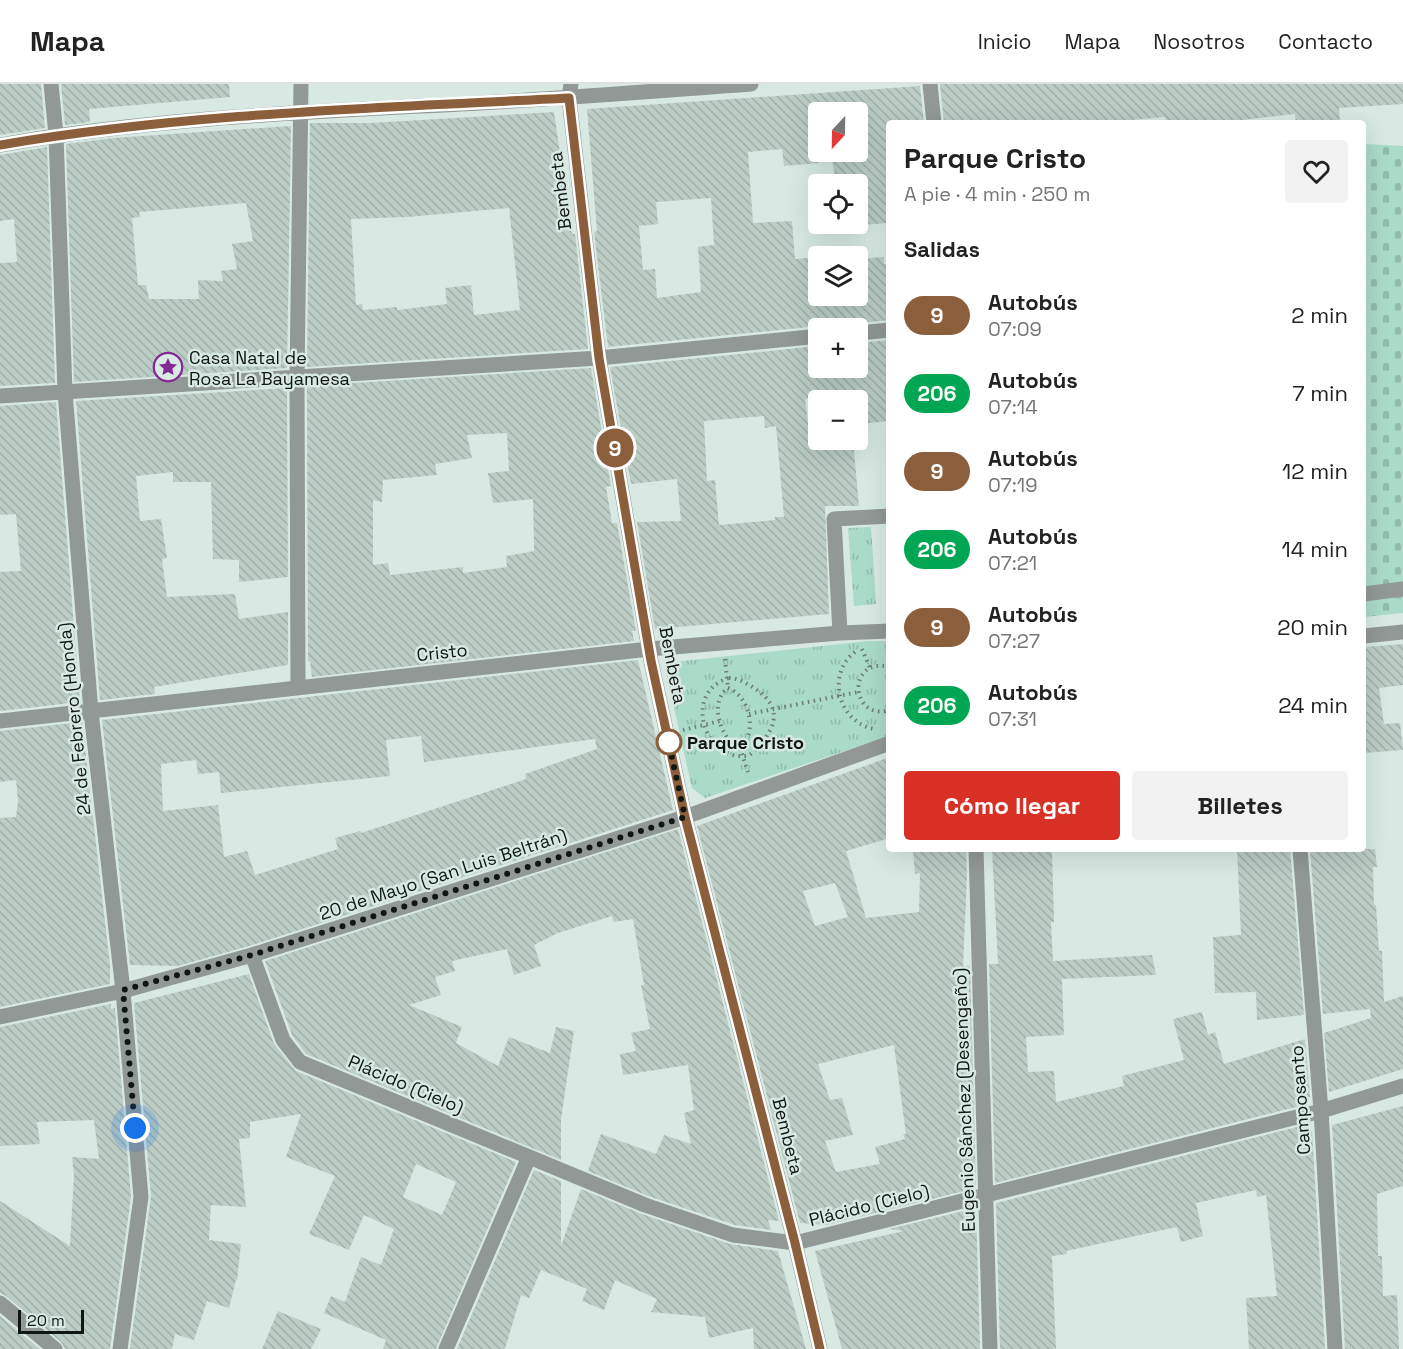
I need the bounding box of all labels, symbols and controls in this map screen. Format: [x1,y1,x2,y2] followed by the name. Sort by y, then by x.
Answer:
[30,23,105,59] text: Mapa
[978,28,1032,55] text: Inicio
[1065,28,1120,55] text: Mapa
[1153,28,1245,55] text: Nosotros
[1278,28,1373,55] text: Contacto
[808,102,868,162] north arrow
[808,102,868,450] map controls
[904,140,1086,176] text: Parque Cristo
[1285,140,1348,203] button: heart
[544,151,576,231] street label: Bembeta
[808,174,868,234] button: locate
[904,181,1090,207] text: A pie · 4 min · 250 m
[904,235,980,263] text: Salidas
[808,246,868,306] button: layers
[988,288,1078,316] text: Autobús
[1291,301,1348,329] text: 2 min
[931,302,943,329] text: 9
[988,316,1042,342] text: 07:09
[808,318,868,378] button: +
[189,346,350,390] place label: Casa Natal de Rosa La Bayamesa
[152,351,184,383] place icon: Casa Natal de Rosa La Bayamesa
[988,366,1078,394] text: Autobús
[1292,379,1348,407] text: 7 min
[917,380,957,407] text: 206
[808,390,868,450] button: −
[988,394,1038,420] text: 07:14
[596,428,634,468] line badge: 9
[609,435,621,462] text: 9
[988,444,1078,472] text: Autobús
[1282,457,1348,485] text: 12 min
[931,458,943,485] text: 9
[988,472,1037,498] text: 07:19
[988,522,1078,550] text: Autobús
[1282,535,1348,563] text: 14 min
[917,536,957,563] text: 206
[988,550,1037,576] text: 07:21
[988,600,1078,628] text: Autobús
[1277,613,1348,641] text: 20 min
[931,614,943,641] text: 9
[52,622,96,816] street label: 24 de Febrero (Honda)
[654,624,692,706] street label: Bembeta
[988,628,1040,654] text: 07:27
[415,638,469,666] street label: Cristo
[988,678,1078,706] text: Autobús
[1278,691,1348,719] text: 24 min
[917,692,957,719] text: 206
[988,706,1037,732] text: 07:31
[656,729,682,755] marker: Parque Cristo
[687,731,804,754] place label: Parque Cristo
[904,771,1120,840] button: Cómo llegar
[1132,771,1348,840] button: Billetes
[316,823,570,925] street label: 20 de Mayo (San Luis Beltrán)
[948,968,980,1232] street label: Eugenio Sánchez (Desengaño)
[1285,1044,1315,1156] street label: Camposanto
[345,1049,467,1119] street label: Plácido (Cielo)
[767,1095,809,1177] street label: Bembeta
[120,1113,150,1143] your location
[806,1179,932,1231] street label: Plácido (Cielo)
[18,1307,84,1334] scale bar
[27,1310,65,1331] text: 20 m

